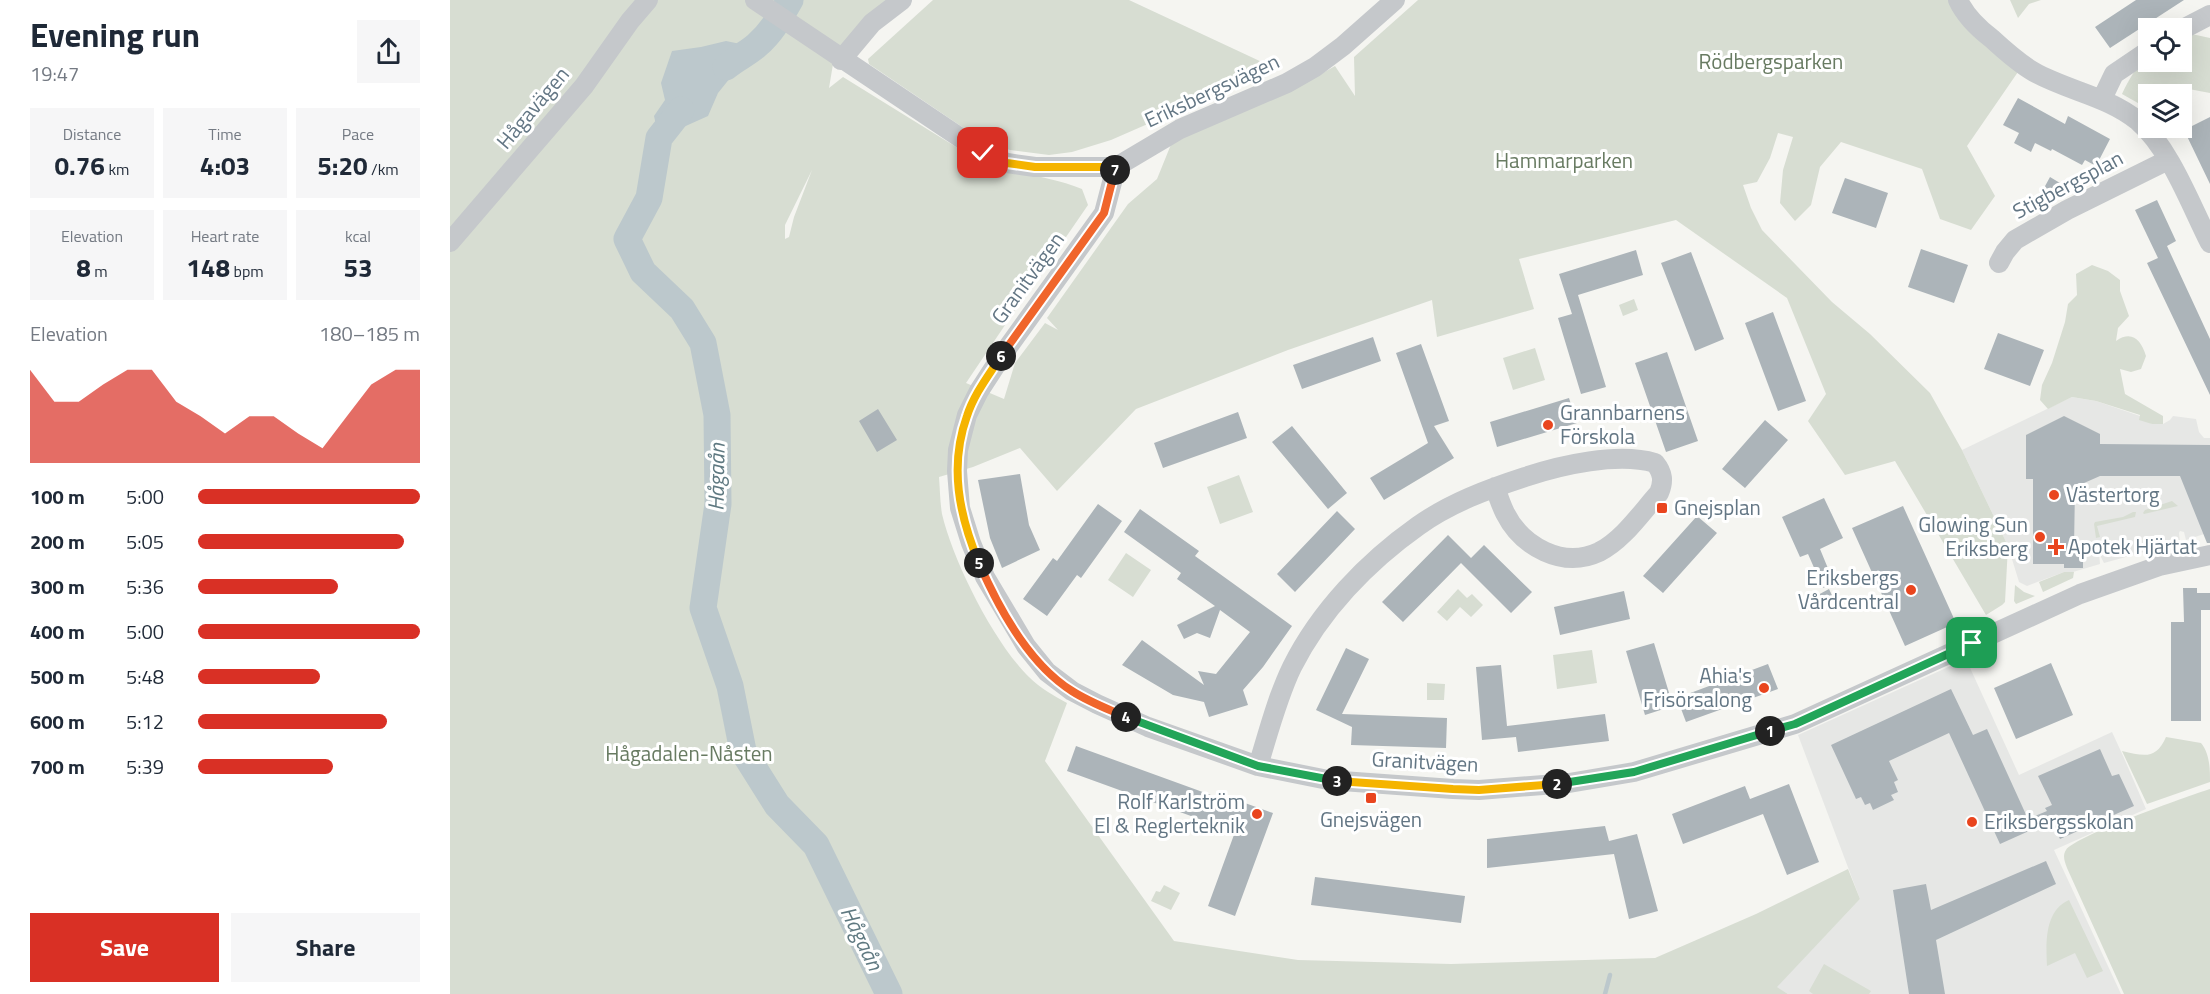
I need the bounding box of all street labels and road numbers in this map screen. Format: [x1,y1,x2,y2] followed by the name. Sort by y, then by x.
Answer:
[1139,45,1284,135] street label: Eriksbergsvägen
[488,59,576,156] street label: Hågavägen
[2007,142,2128,227] street label: Stigbergsplan
[983,225,1072,330] street label: Granitvägen
[1371,742,1479,780] street label: Granitvägen

